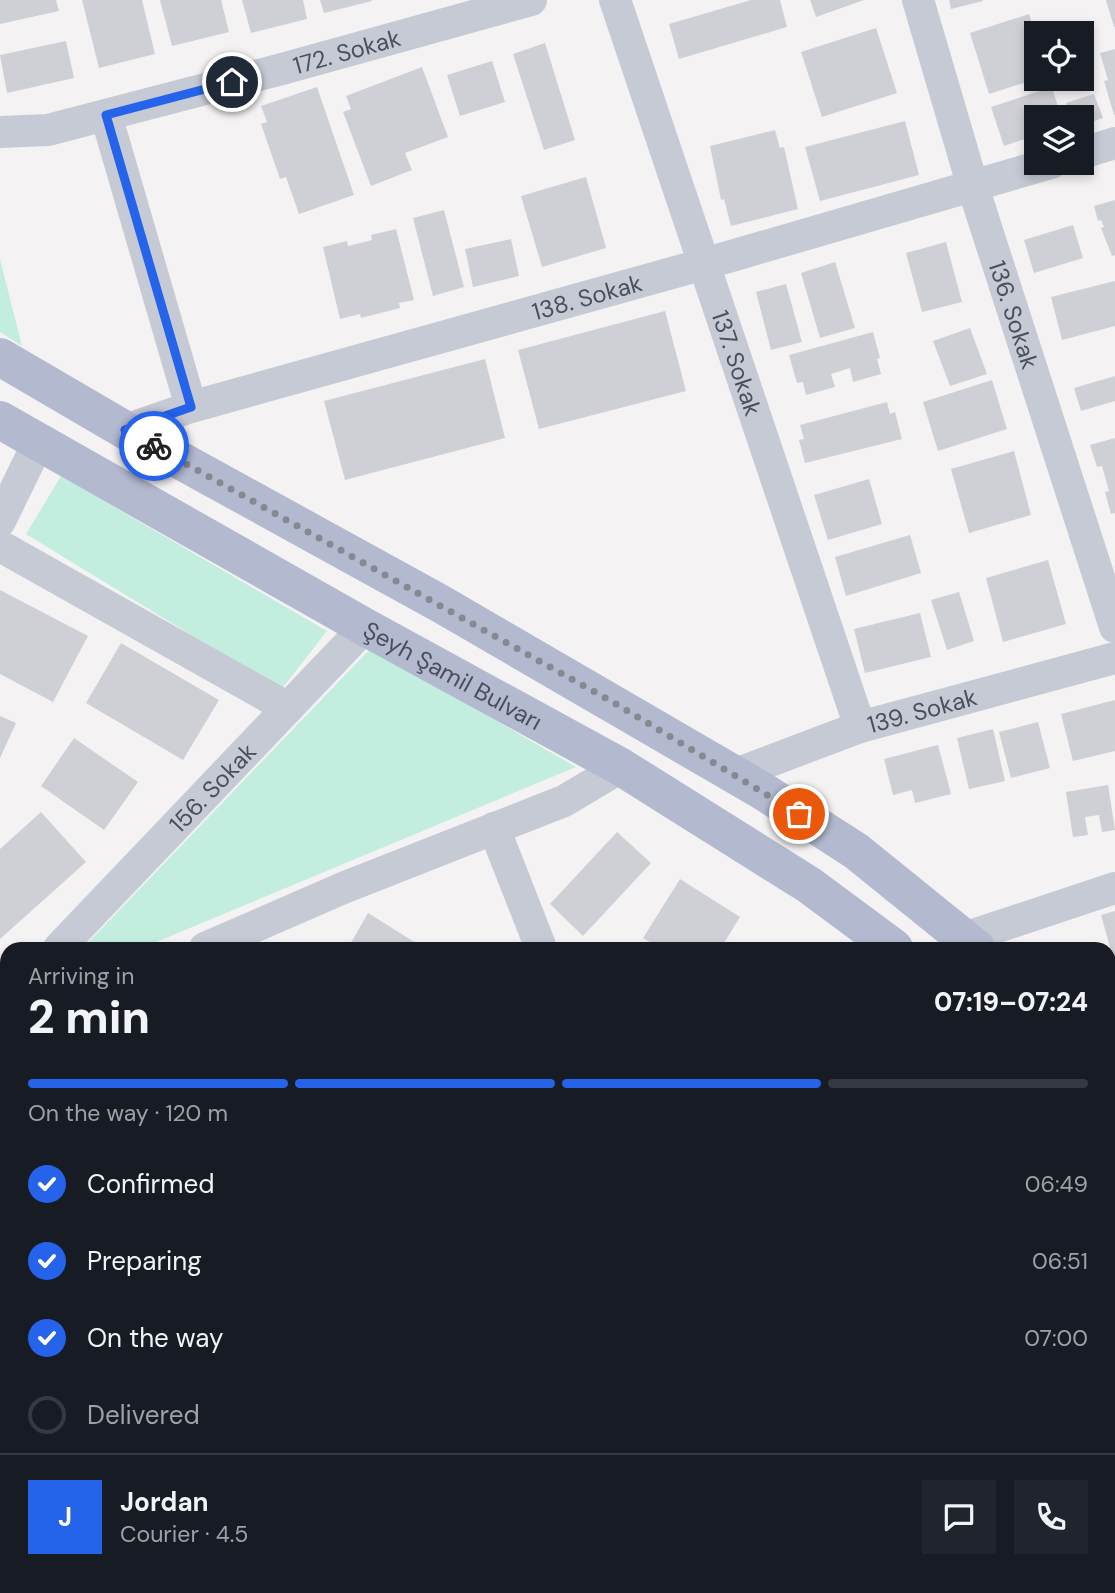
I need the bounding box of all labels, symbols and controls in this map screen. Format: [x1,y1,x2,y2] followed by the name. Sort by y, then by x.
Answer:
[290,21,404,81] street label: 172. Sokak
[1024,21,1094,175] map controls
[1024,21,1094,91] button: locate
[202,52,262,112] pin
[213,63,251,101] icon: home
[1024,105,1094,175] button: layers
[982,256,1046,373] street label: 136. Sokak
[529,267,645,327] street label: 138. Sokak
[705,306,769,420] street label: 137. Sokak
[119,411,189,481] courier
[135,427,173,465] icon: bike
[358,614,548,737] street label: Şeyh Şamil Bulvarı
[864,681,980,740] street label: 139. Sokak
[162,736,262,839] street label: 156. Sokak
[769,784,829,844] pin
[780,795,818,833] icon: bag
[28,961,134,991] text: Arriving in
[934,985,1088,1019] text: 07:19–07:24
[28,987,150,1047] text: 2 min
[28,1098,228,1128] text: On the way · 120 m
[28,1165,66,1203] icon: check
[87,1167,214,1201] text: Confirmed
[1025,1169,1088,1199] text: 06:49
[28,1242,66,1280] icon: check
[87,1244,202,1278] text: Preparing
[1032,1246,1088,1276] text: 06:51
[28,1319,66,1357] icon: check
[87,1321,223,1355] text: On the way
[1024,1323,1088,1353] text: 07:00
[87,1398,200,1432] text: Delivered
[922,1480,996,1554] button: chat
[1014,1480,1088,1554] button: phone
[120,1485,209,1519] text: Jordan
[58,1500,72,1534] text: J
[120,1519,248,1549] text: Courier · 4.5

